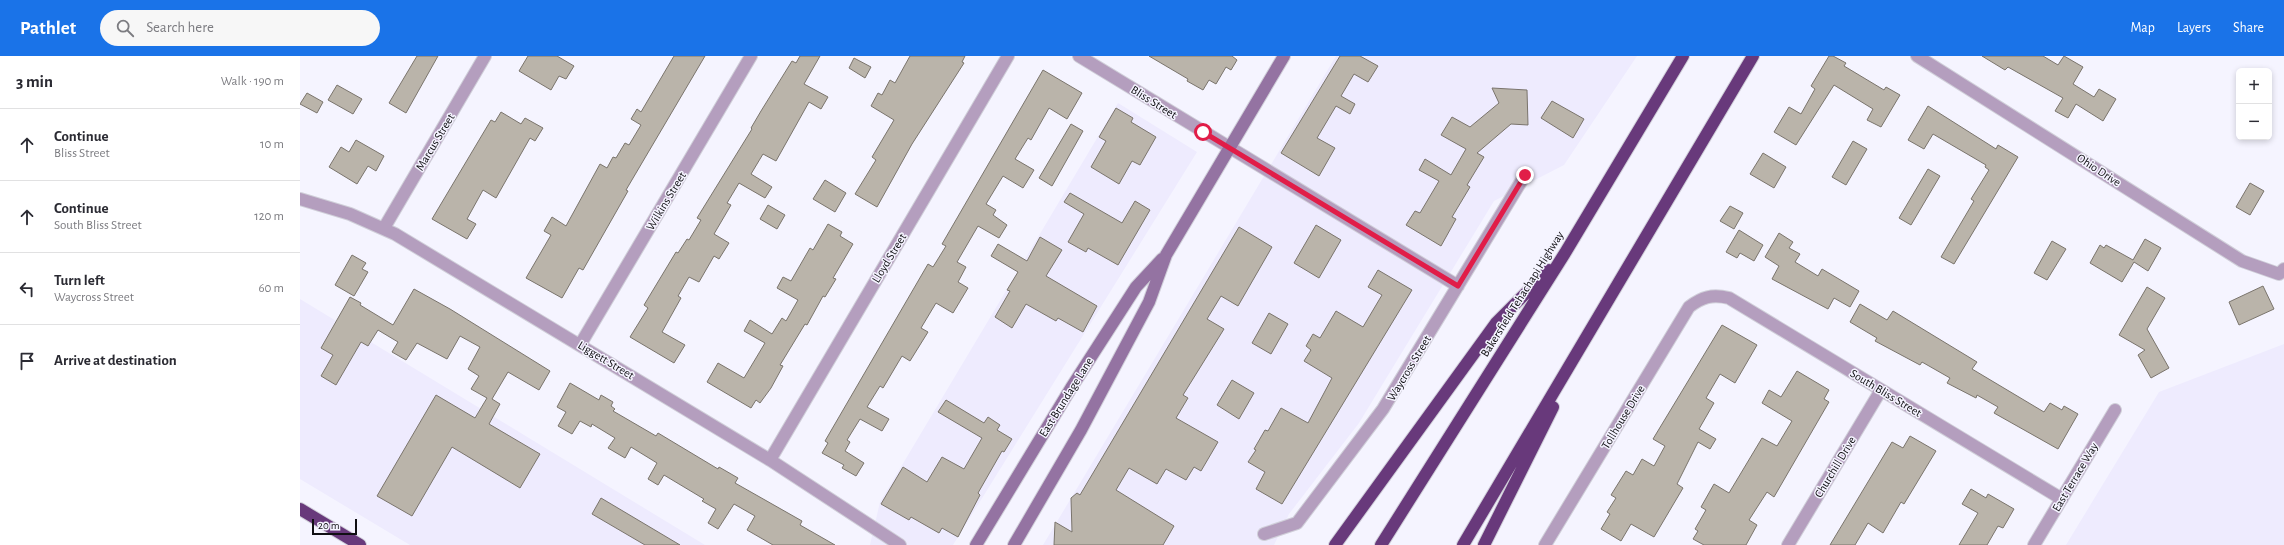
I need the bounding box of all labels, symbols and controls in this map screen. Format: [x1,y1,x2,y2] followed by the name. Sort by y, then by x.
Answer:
[100,10,380,46] search box
[114,17,136,39] icon: search
[20,19,76,38] text: Pathlet
[146,20,214,35] text: Search here
[2130,21,2155,35] text: Map
[2177,21,2211,35] text: Layers
[2233,21,2264,35] text: Share
[2236,68,2272,140] map controls
[2236,68,2272,104] button: +
[16,73,53,90] text: 3 min
[221,75,284,88] text: Walk · 190 m
[1129,83,1179,121] street label: Bliss Street
[2236,104,2272,140] button: −
[413,111,457,173] street label: Marcus Street
[1194,123,1212,141] route start
[54,129,109,144] text: Continue
[16,134,38,156] icon: ahead
[260,138,284,151] text: 10 m
[54,147,110,160] text: Bliss Street
[2075,151,2123,189] street label: Ohio Drive
[1516,166,1534,184] route end
[644,170,688,232] street label: Wilkins Street
[54,201,109,216] text: Continue
[16,206,38,228] icon: ahead
[254,210,284,223] text: 120 m
[54,219,142,232] text: South Bliss Street
[1478,229,1567,359] street label: Bakersfield Tehachapi Highway
[870,231,909,285] street label: Lloyd Street
[54,273,105,288] text: Turn left
[16,278,38,300] icon: left
[258,282,284,295] text: 60 m
[54,291,134,304] text: Waycross Street
[1385,333,1434,403] street label: Waycross Street
[576,339,636,381] street label: Liggett Street
[16,350,38,372] icon: arrive
[54,353,177,368] text: Arrive at destination
[1037,355,1095,439] street label: East Brundage Lane
[1848,367,1924,419] street label: South Bliss Street
[1599,383,1647,451] street label: Tollhouse Drive
[1812,434,1858,500] street label: Churchill Drive
[2050,441,2101,514] street label: East Terrace Way
[312,517,357,536] scale bar
[318,520,339,531] text: 20 m

